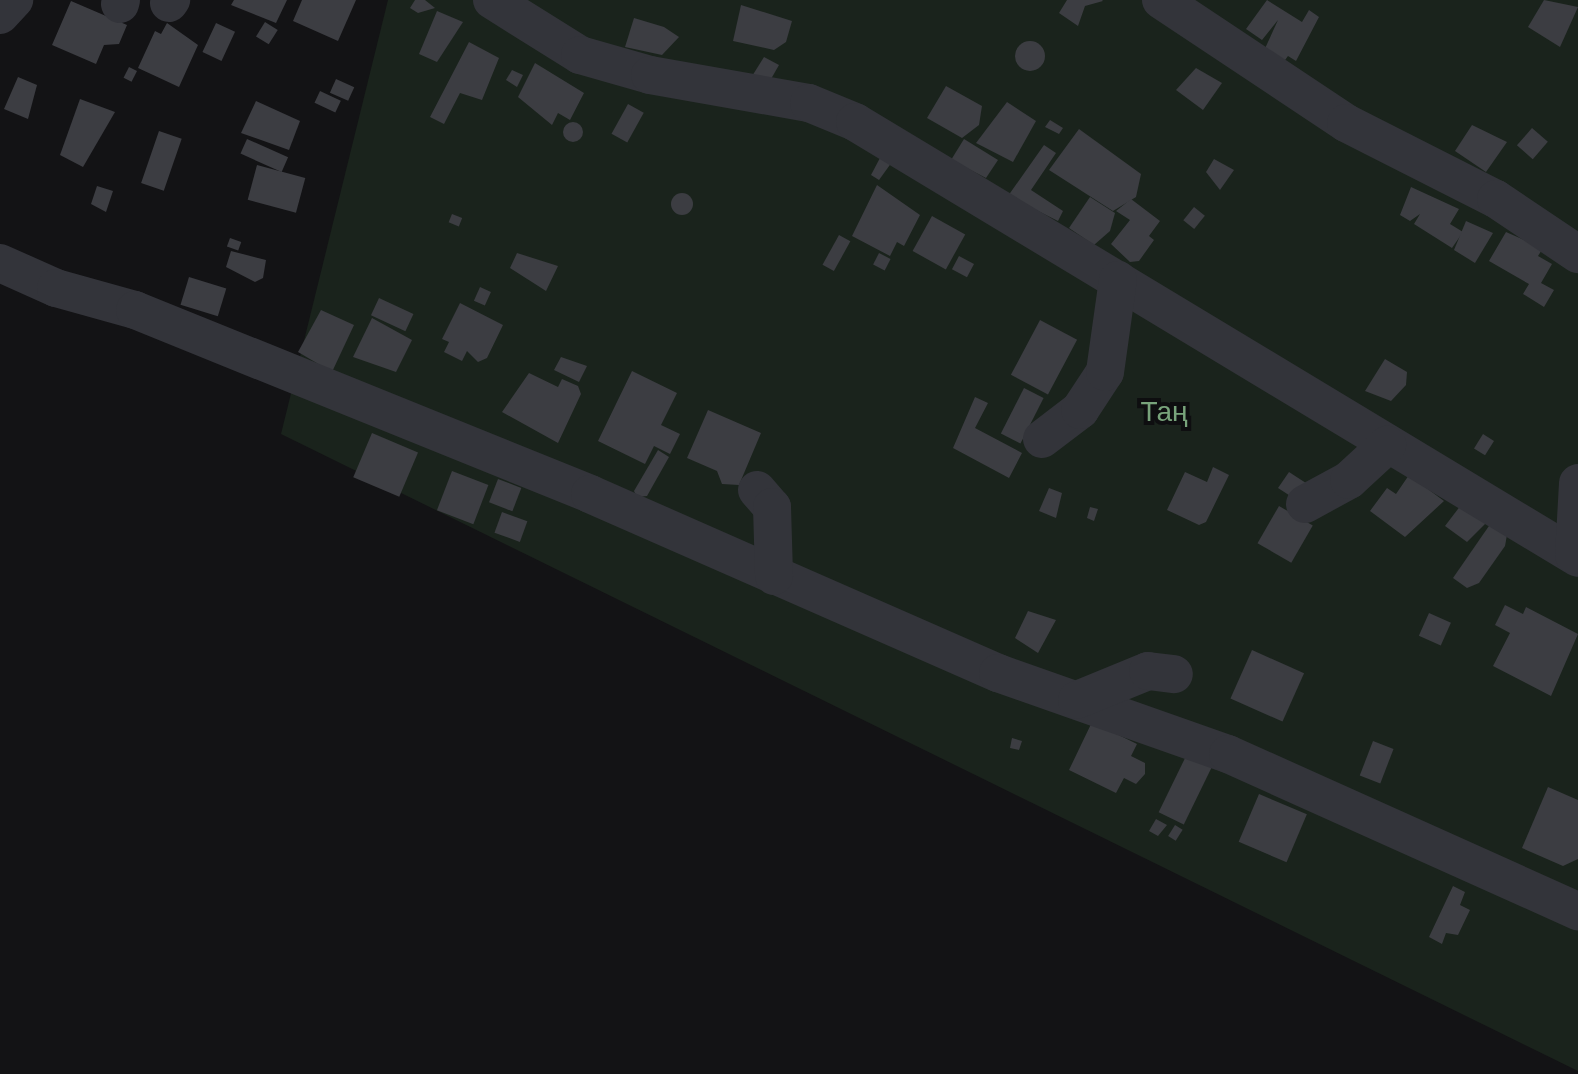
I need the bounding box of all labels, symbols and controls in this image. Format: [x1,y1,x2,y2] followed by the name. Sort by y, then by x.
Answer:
[1141,393,1187,427] park label: Таң

